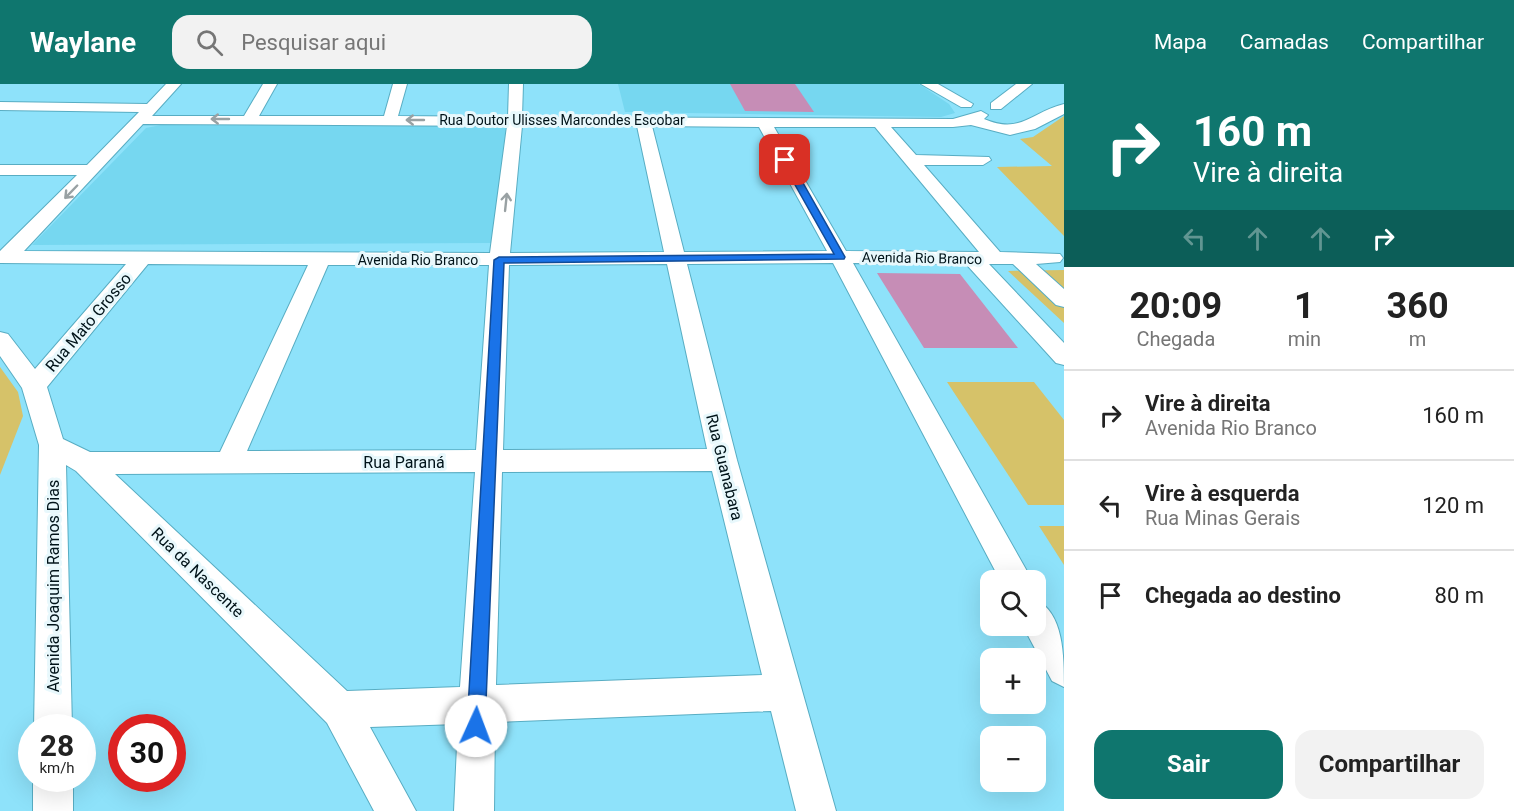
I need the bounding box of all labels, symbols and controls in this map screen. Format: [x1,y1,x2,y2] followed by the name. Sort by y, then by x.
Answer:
[172,15,592,69] search box
[30,26,136,59] text: Waylane
[193,26,226,59] icon: search
[241,30,386,55] text: Pesquisar aqui
[1154,30,1207,54] text: Mapa
[1240,30,1329,54] text: Camadas
[1362,30,1484,54] text: Compartilhar
[1193,107,1312,156] text: 160 m
[1094,108,1172,186] icon: right
[439,112,685,128] street label: Rua Doutor Ulisses Marcondes Escobar
[210,114,230,125] one-way arrow
[405,114,425,126] one-way arrow
[759,134,810,185] pin
[768,143,801,176] icon: arrive
[1193,157,1343,189] text: Vire à direita
[64,184,78,199] one-way arrow
[501,193,512,212] one-way arrow
[1178,222,1211,255] icon: left
[1241,222,1274,255] icon: ahead
[1304,222,1337,255] icon: ahead
[1367,222,1400,255] icon: right
[862,249,982,267] street label: Avenida Rio Branco
[358,252,478,268] street label: Avenida Rio Branco
[42,269,135,376] street label: Rua Mato Grosso
[1129,285,1222,327] text: 20:09
[1294,285,1315,327] text: 1
[1387,285,1449,327] text: 360
[1136,327,1215,351] text: Chegada
[1288,327,1321,351] text: min
[1409,327,1426,351] text: m
[1145,391,1271,416] text: Vire à direita
[1094,399,1127,432] icon: right
[1422,403,1484,428] text: 160 m
[702,412,747,522] street label: Rua Guanabara
[1145,416,1317,440] text: Avenida Rio Branco
[363,453,445,472] street label: Rua Paraná
[44,480,63,692] street label: Avenida Joaquim Ramos Dias
[1145,481,1299,506] text: Vire à esquerda
[1094,489,1127,522] icon: left
[1422,493,1484,518] text: 120 m
[1145,506,1300,530] text: Rua Minas Gerais
[148,524,248,621] street label: Rua da Nascente
[980,570,1046,792] map controls
[980,570,1046,636] button: search
[1094,579,1127,612] icon: arrive
[1145,583,1341,608] text: Chegada ao destino
[1435,583,1484,608] text: 80 m
[980,648,1046,714] button: +
[444,694,508,758] position arrow
[108,714,186,792] speed limit sign: 30
[980,726,1046,792] button: −
[40,728,74,763] text: 28
[1094,730,1283,799] button: Sair
[1295,730,1484,799] button: Compartilhar
[39,759,75,777] text: km/h

